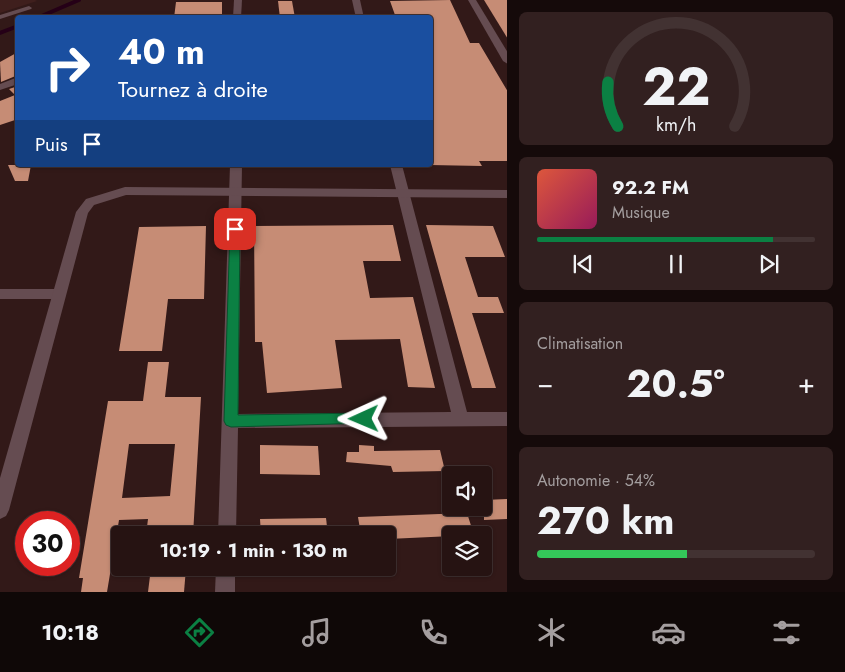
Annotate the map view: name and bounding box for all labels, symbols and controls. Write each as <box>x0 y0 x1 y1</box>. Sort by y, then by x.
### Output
text: 40 m <box>118 27 205 77</box>
icon: right <box>35 35 100 100</box>
text: 22 <box>642 49 710 125</box>
text: Tournez à droite <box>118 73 268 105</box>
text: km/h <box>656 112 696 138</box>
icon: arrive <box>78 130 106 158</box>
text: Puis <box>35 131 68 158</box>
text: 92.2 FM <box>612 174 689 201</box>
text: Musique <box>612 201 670 224</box>
pin <box>214 208 256 250</box>
icon: arrive <box>221 215 249 243</box>
icon: previous <box>569 250 597 278</box>
icon: pause <box>662 250 690 278</box>
icon: next <box>755 250 783 278</box>
text: Climatisation <box>537 332 623 355</box>
text: 20.5° <box>627 356 725 411</box>
text: − <box>537 363 554 404</box>
text: + <box>798 363 815 404</box>
position arrow <box>337 392 389 444</box>
map controls <box>442 466 492 576</box>
button: sound <box>442 466 492 516</box>
text: Autonomie · 54% <box>537 469 655 492</box>
text: 270 km <box>537 493 675 548</box>
speed limit sign: 30 <box>15 511 80 576</box>
button: layers <box>442 526 492 576</box>
text: 10:19 · 1 min · 130 m <box>159 537 348 564</box>
icon: directions <box>182 615 217 650</box>
icon: music <box>299 615 334 650</box>
icon: phone <box>416 615 451 650</box>
icon: climate <box>534 615 569 650</box>
icon: car <box>651 615 686 650</box>
icon: filters <box>769 615 804 650</box>
text: 10:18 <box>41 616 99 648</box>

